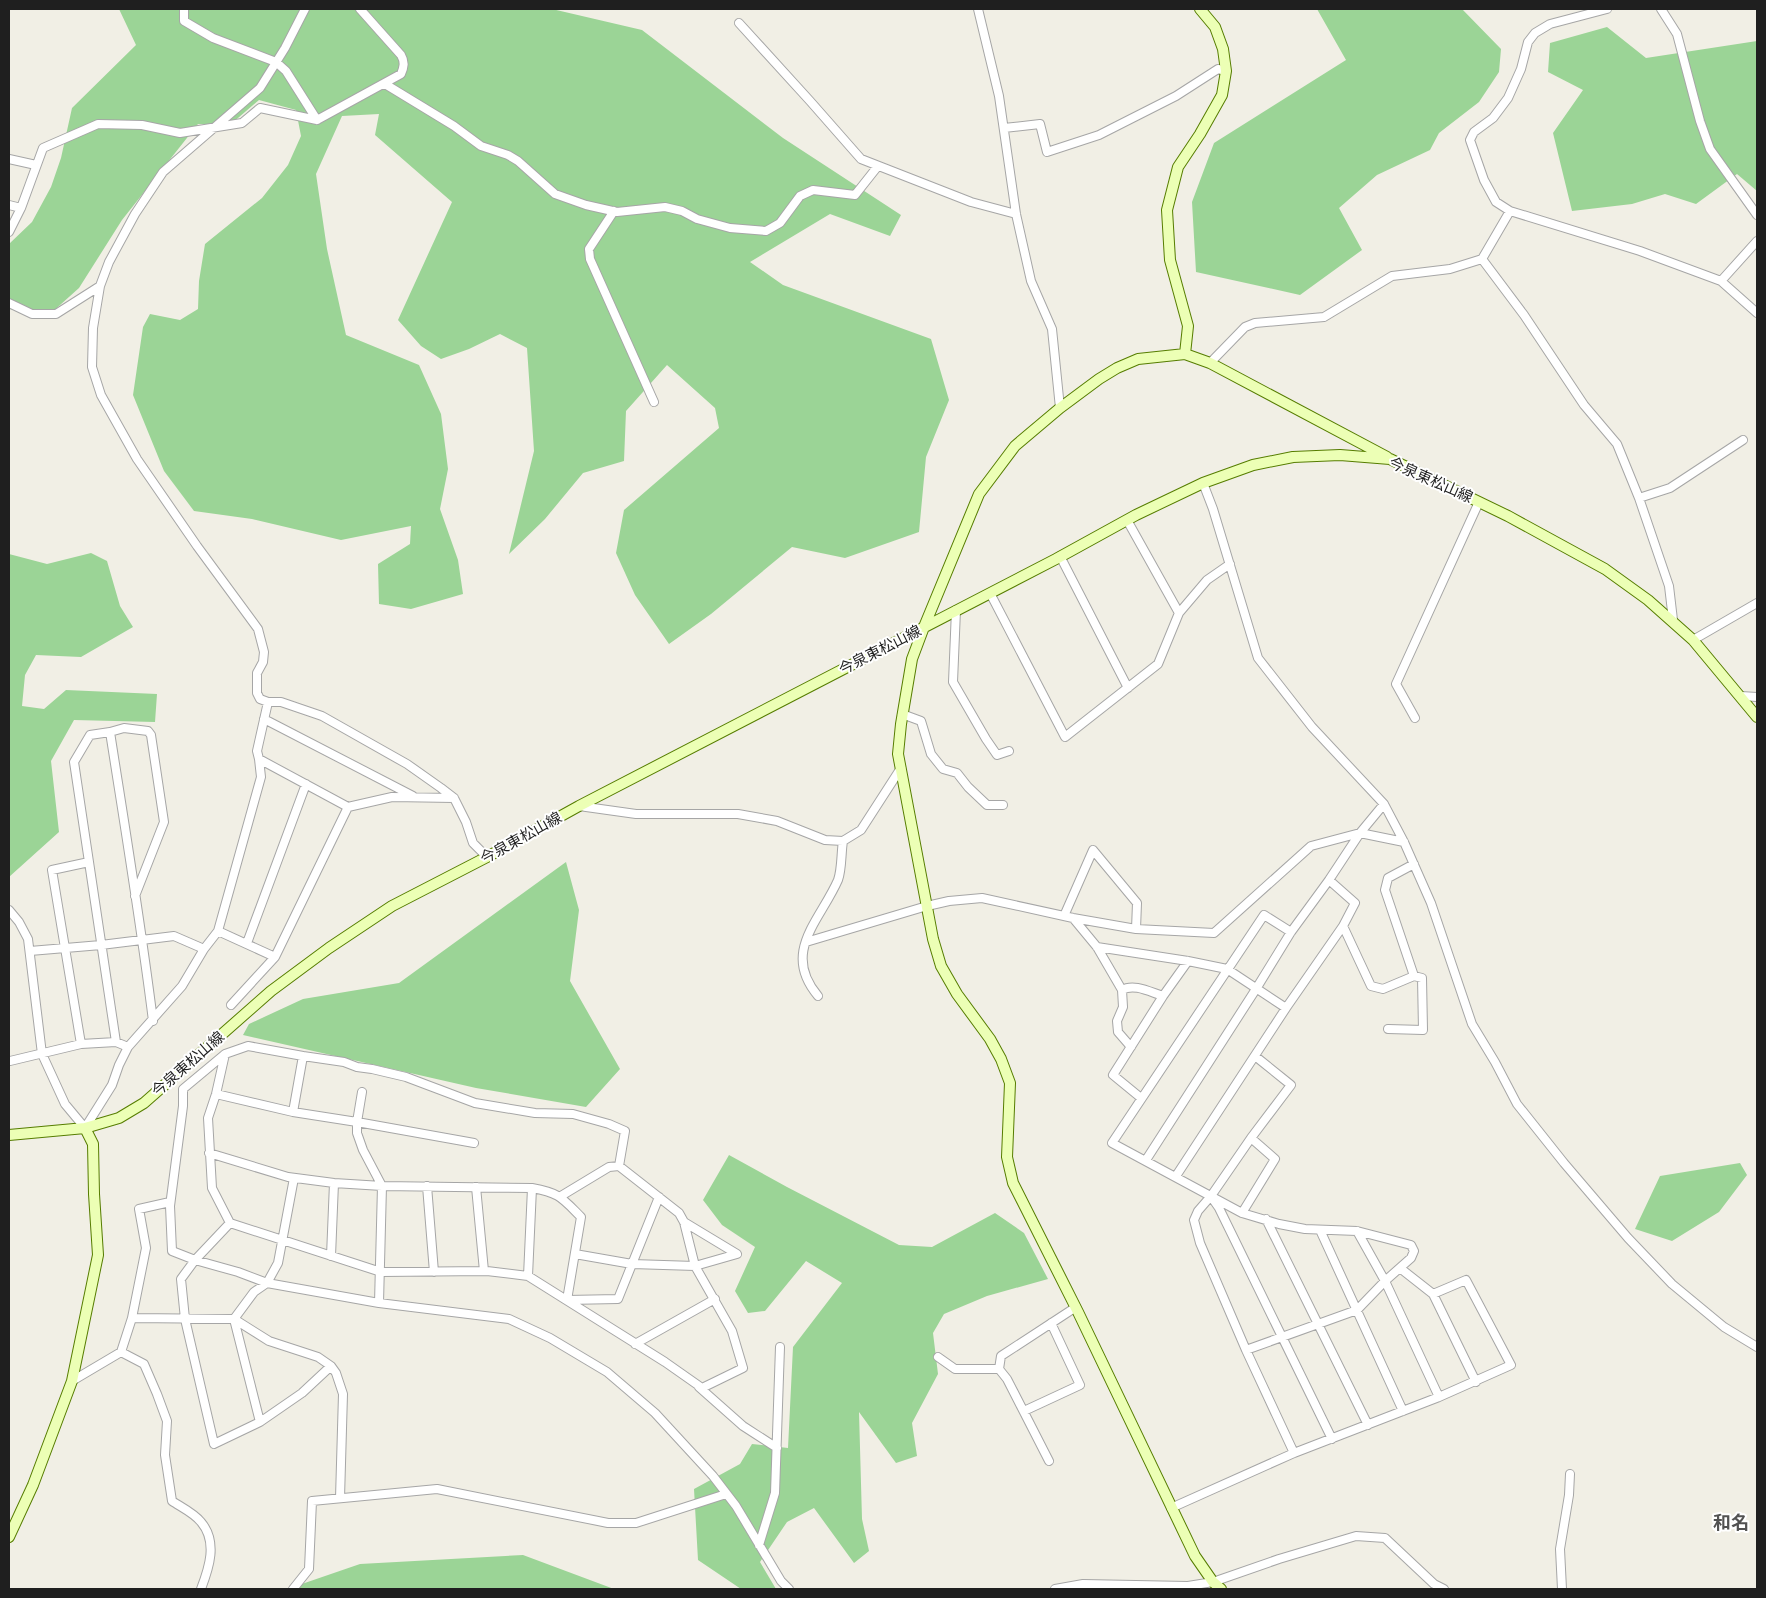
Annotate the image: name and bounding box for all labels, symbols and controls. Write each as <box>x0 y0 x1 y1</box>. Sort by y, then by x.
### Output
street label: 今泉東松山線 <box>1387 453 1476 506</box>
street label: 今泉東松山線 <box>836 622 924 678</box>
street label: 今泉東松山線 <box>477 808 564 867</box>
street label: 今泉東松山線 <box>148 1028 227 1100</box>
district label: 和名 <box>1713 1512 1749 1533</box>

